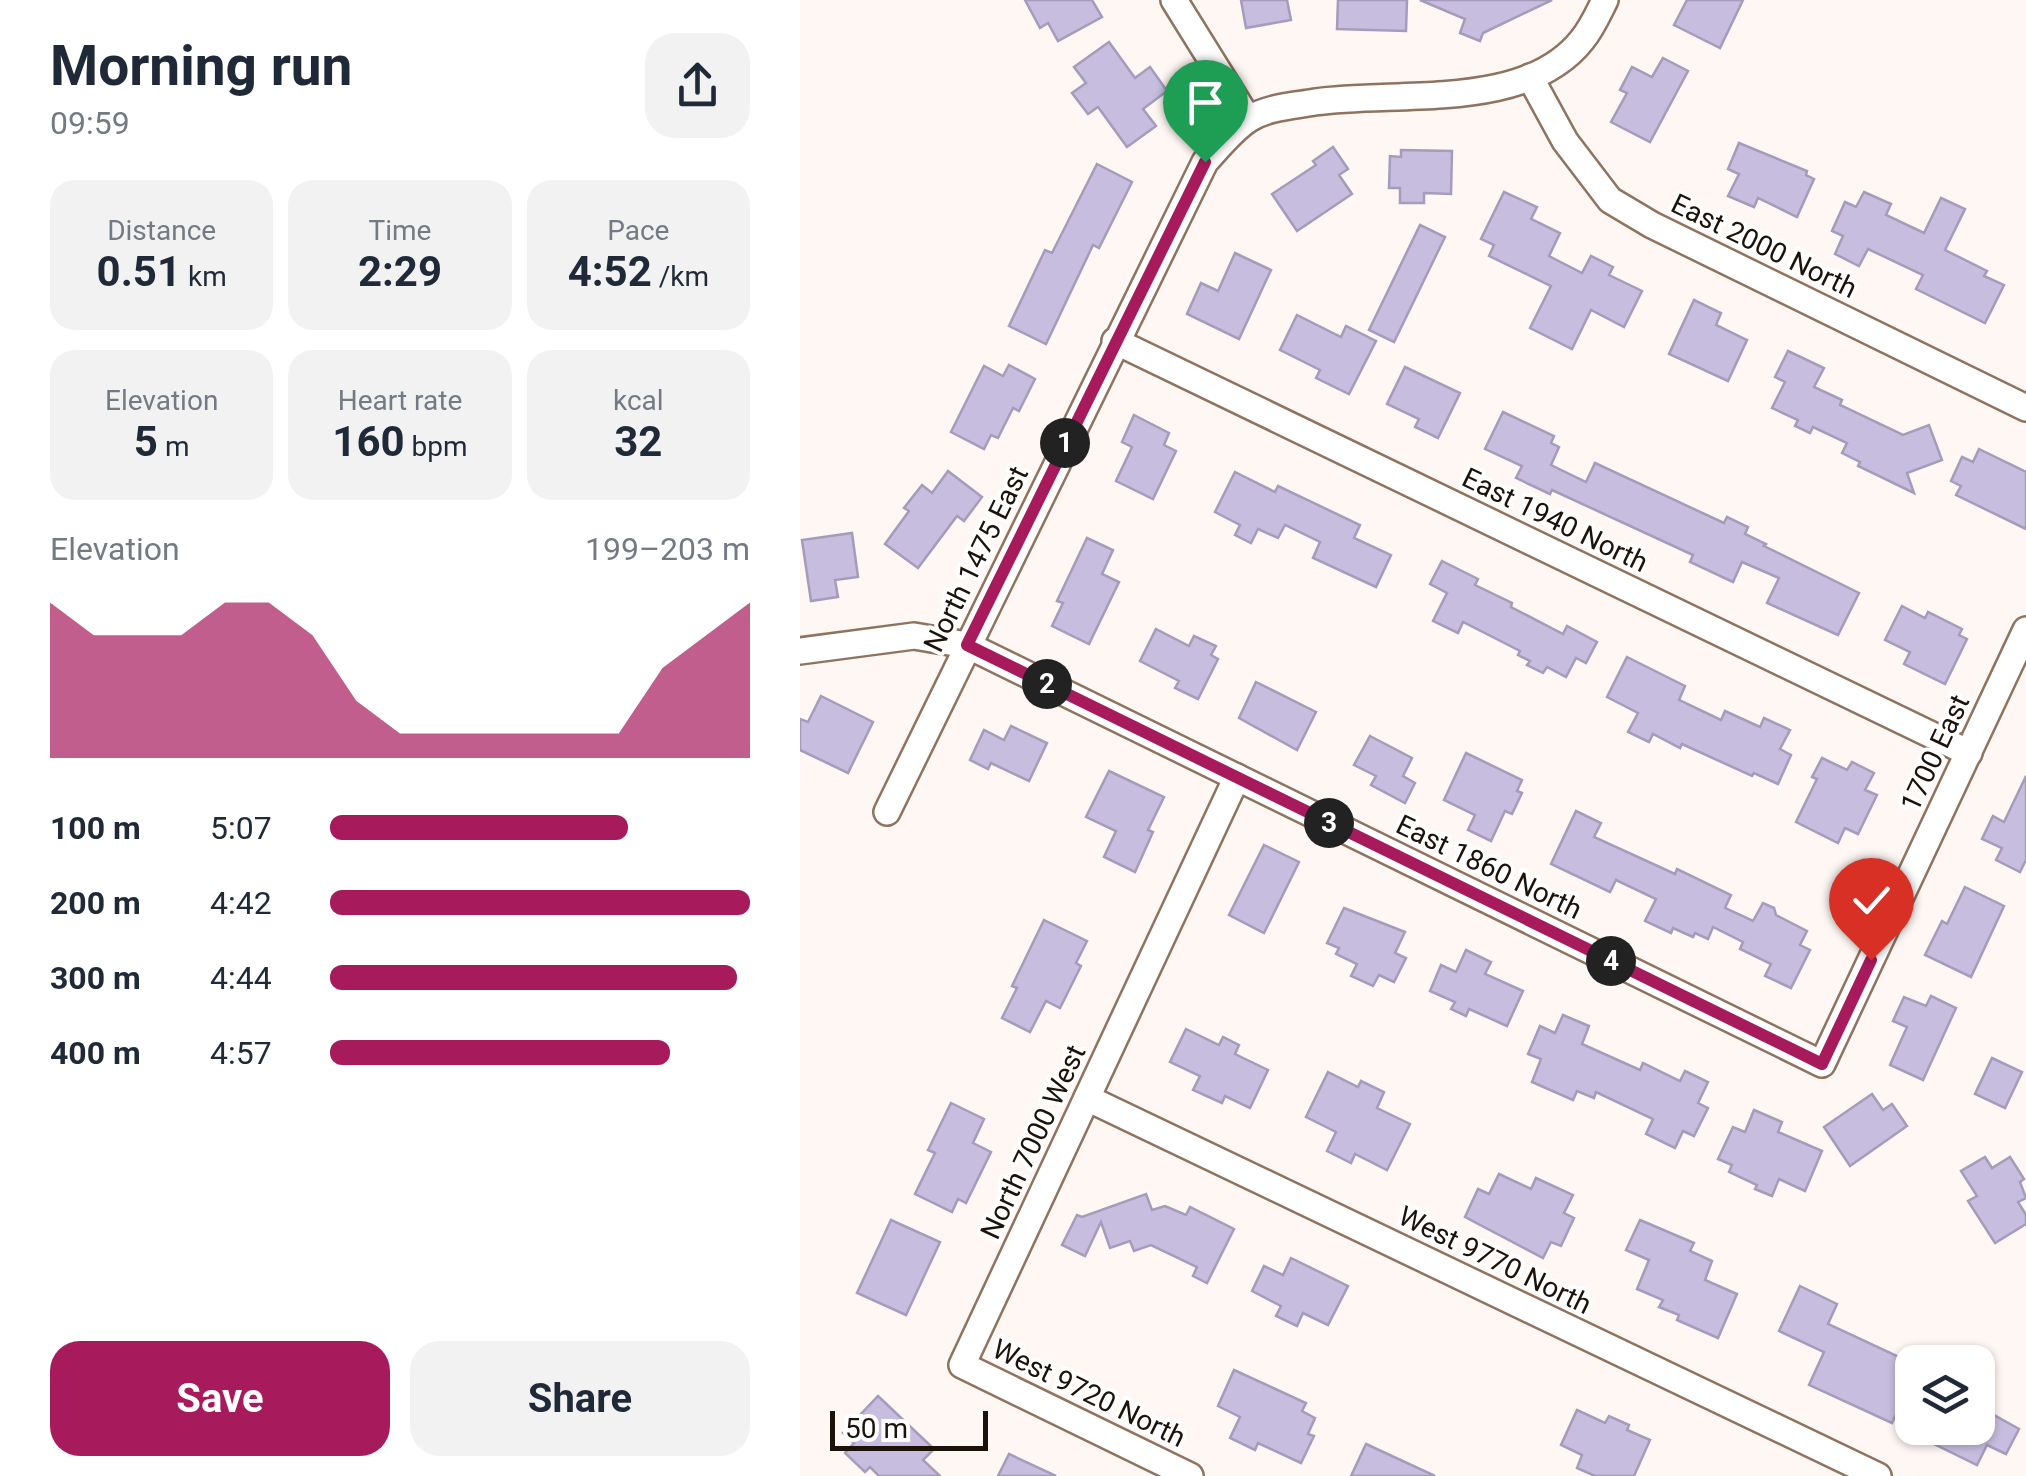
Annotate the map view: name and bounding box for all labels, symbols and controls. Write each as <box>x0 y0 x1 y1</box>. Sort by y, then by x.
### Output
button: share <box>645 33 750 138</box>
text: Morning run <box>50 34 352 98</box>
pin <box>1163 60 1248 163</box>
icon: arrive <box>1178 75 1233 130</box>
text: 09:59 <box>50 104 130 142</box>
street label: East 2000 North <box>1666 187 1862 305</box>
text: Distance <box>107 214 216 247</box>
text: Time <box>369 214 431 247</box>
text: Pace <box>607 214 669 247</box>
text: 0.51 <box>97 247 181 296</box>
text: 2:29 <box>358 247 442 296</box>
text: 4:52 <box>568 247 652 296</box>
text: km <box>181 260 227 293</box>
text: /km <box>652 260 709 293</box>
text: Elevation <box>105 384 218 417</box>
text: Heart rate <box>338 384 462 417</box>
text: kcal <box>613 384 664 417</box>
text: 5 <box>134 417 158 466</box>
text: 160 <box>332 417 405 466</box>
text: 32 <box>614 417 662 466</box>
pin: 1 <box>1040 418 1090 468</box>
text: 1 <box>1057 426 1073 459</box>
text: m <box>158 430 189 463</box>
text: bpm <box>405 430 468 463</box>
street label: North 1475 East <box>917 461 1035 657</box>
street label: East 1940 North <box>1457 461 1653 579</box>
text: Elevation <box>50 530 180 568</box>
text: 199–203 m <box>585 530 750 568</box>
pin: 2 <box>1022 659 1072 709</box>
text: 2 <box>1039 667 1055 700</box>
street label: 1700 East <box>1894 690 1976 816</box>
pin: 3 <box>1304 798 1354 848</box>
text: 3 <box>1321 806 1337 839</box>
street label: East 1860 North <box>1391 808 1587 926</box>
text: 100 m <box>50 809 141 847</box>
text: 5:07 <box>210 809 272 847</box>
pin <box>1829 858 1914 961</box>
icon: check <box>1844 873 1899 928</box>
text: 200 m <box>50 884 141 922</box>
text: 4:42 <box>210 884 272 922</box>
pin: 4 <box>1586 936 1636 986</box>
text: 4 <box>1603 944 1619 977</box>
text: 300 m <box>50 959 141 997</box>
text: 4:44 <box>210 959 272 997</box>
text: 400 m <box>50 1034 141 1072</box>
text: 4:57 <box>210 1034 272 1072</box>
street label: North 7000 West <box>974 1040 1092 1244</box>
street label: West 9770 North <box>1393 1199 1597 1321</box>
street label: West 9720 North <box>987 1332 1191 1454</box>
button: Save <box>50 1341 390 1456</box>
button: Share <box>410 1341 750 1456</box>
map controls <box>1895 1345 1995 1445</box>
button: layers <box>1895 1345 1995 1445</box>
scale bar <box>830 1406 988 1450</box>
text: 50 m <box>845 1412 908 1445</box>

